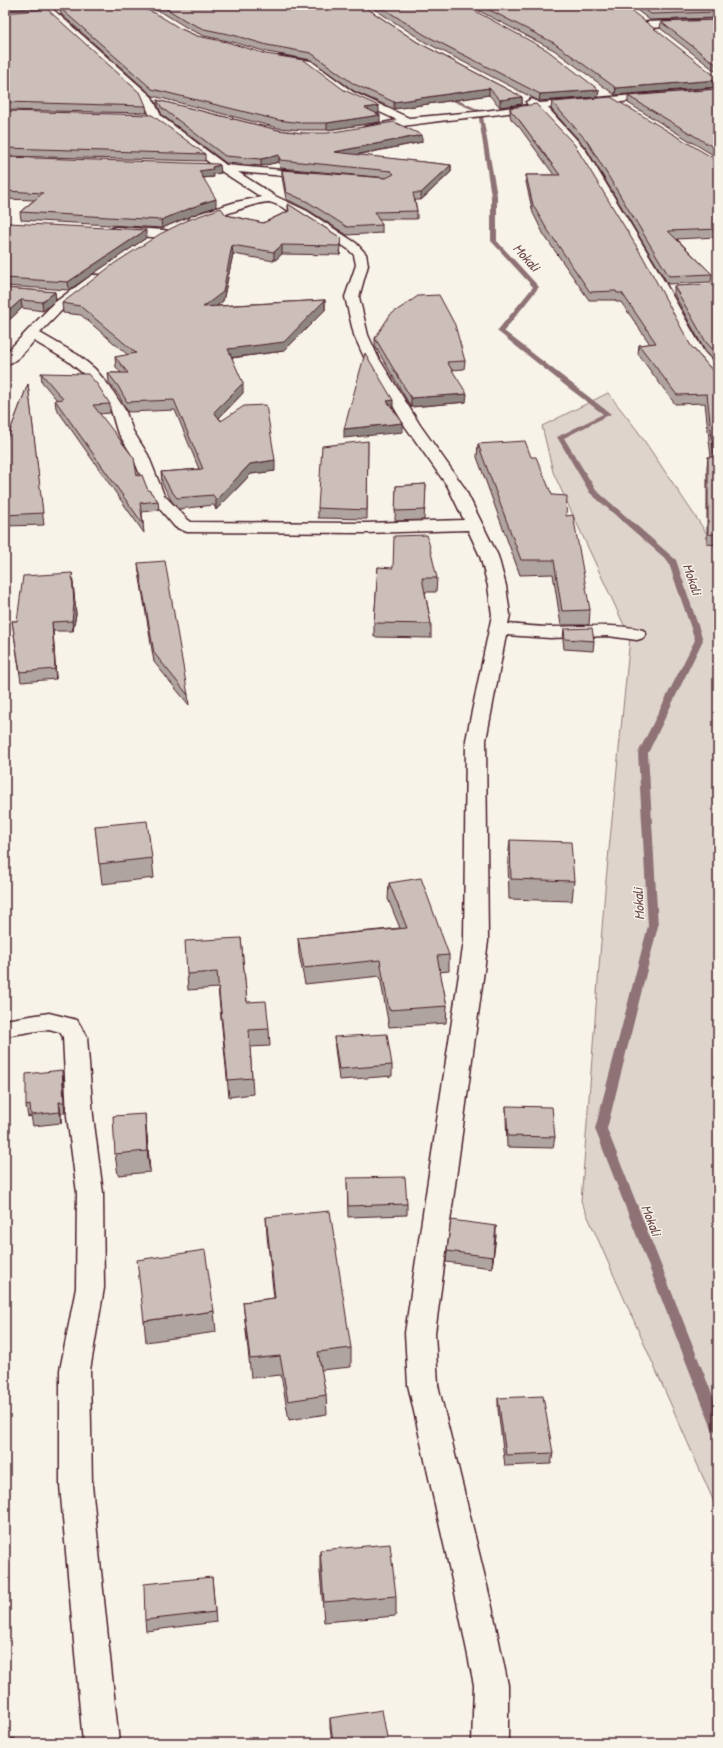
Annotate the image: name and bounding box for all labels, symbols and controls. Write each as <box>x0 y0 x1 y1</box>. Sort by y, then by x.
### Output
water label: Mokali <box>509 239 546 277</box>
water label: Mokali <box>679 561 708 599</box>
water label: Mokali <box>628 886 648 921</box>
water label: Mokali <box>637 1202 667 1240</box>

